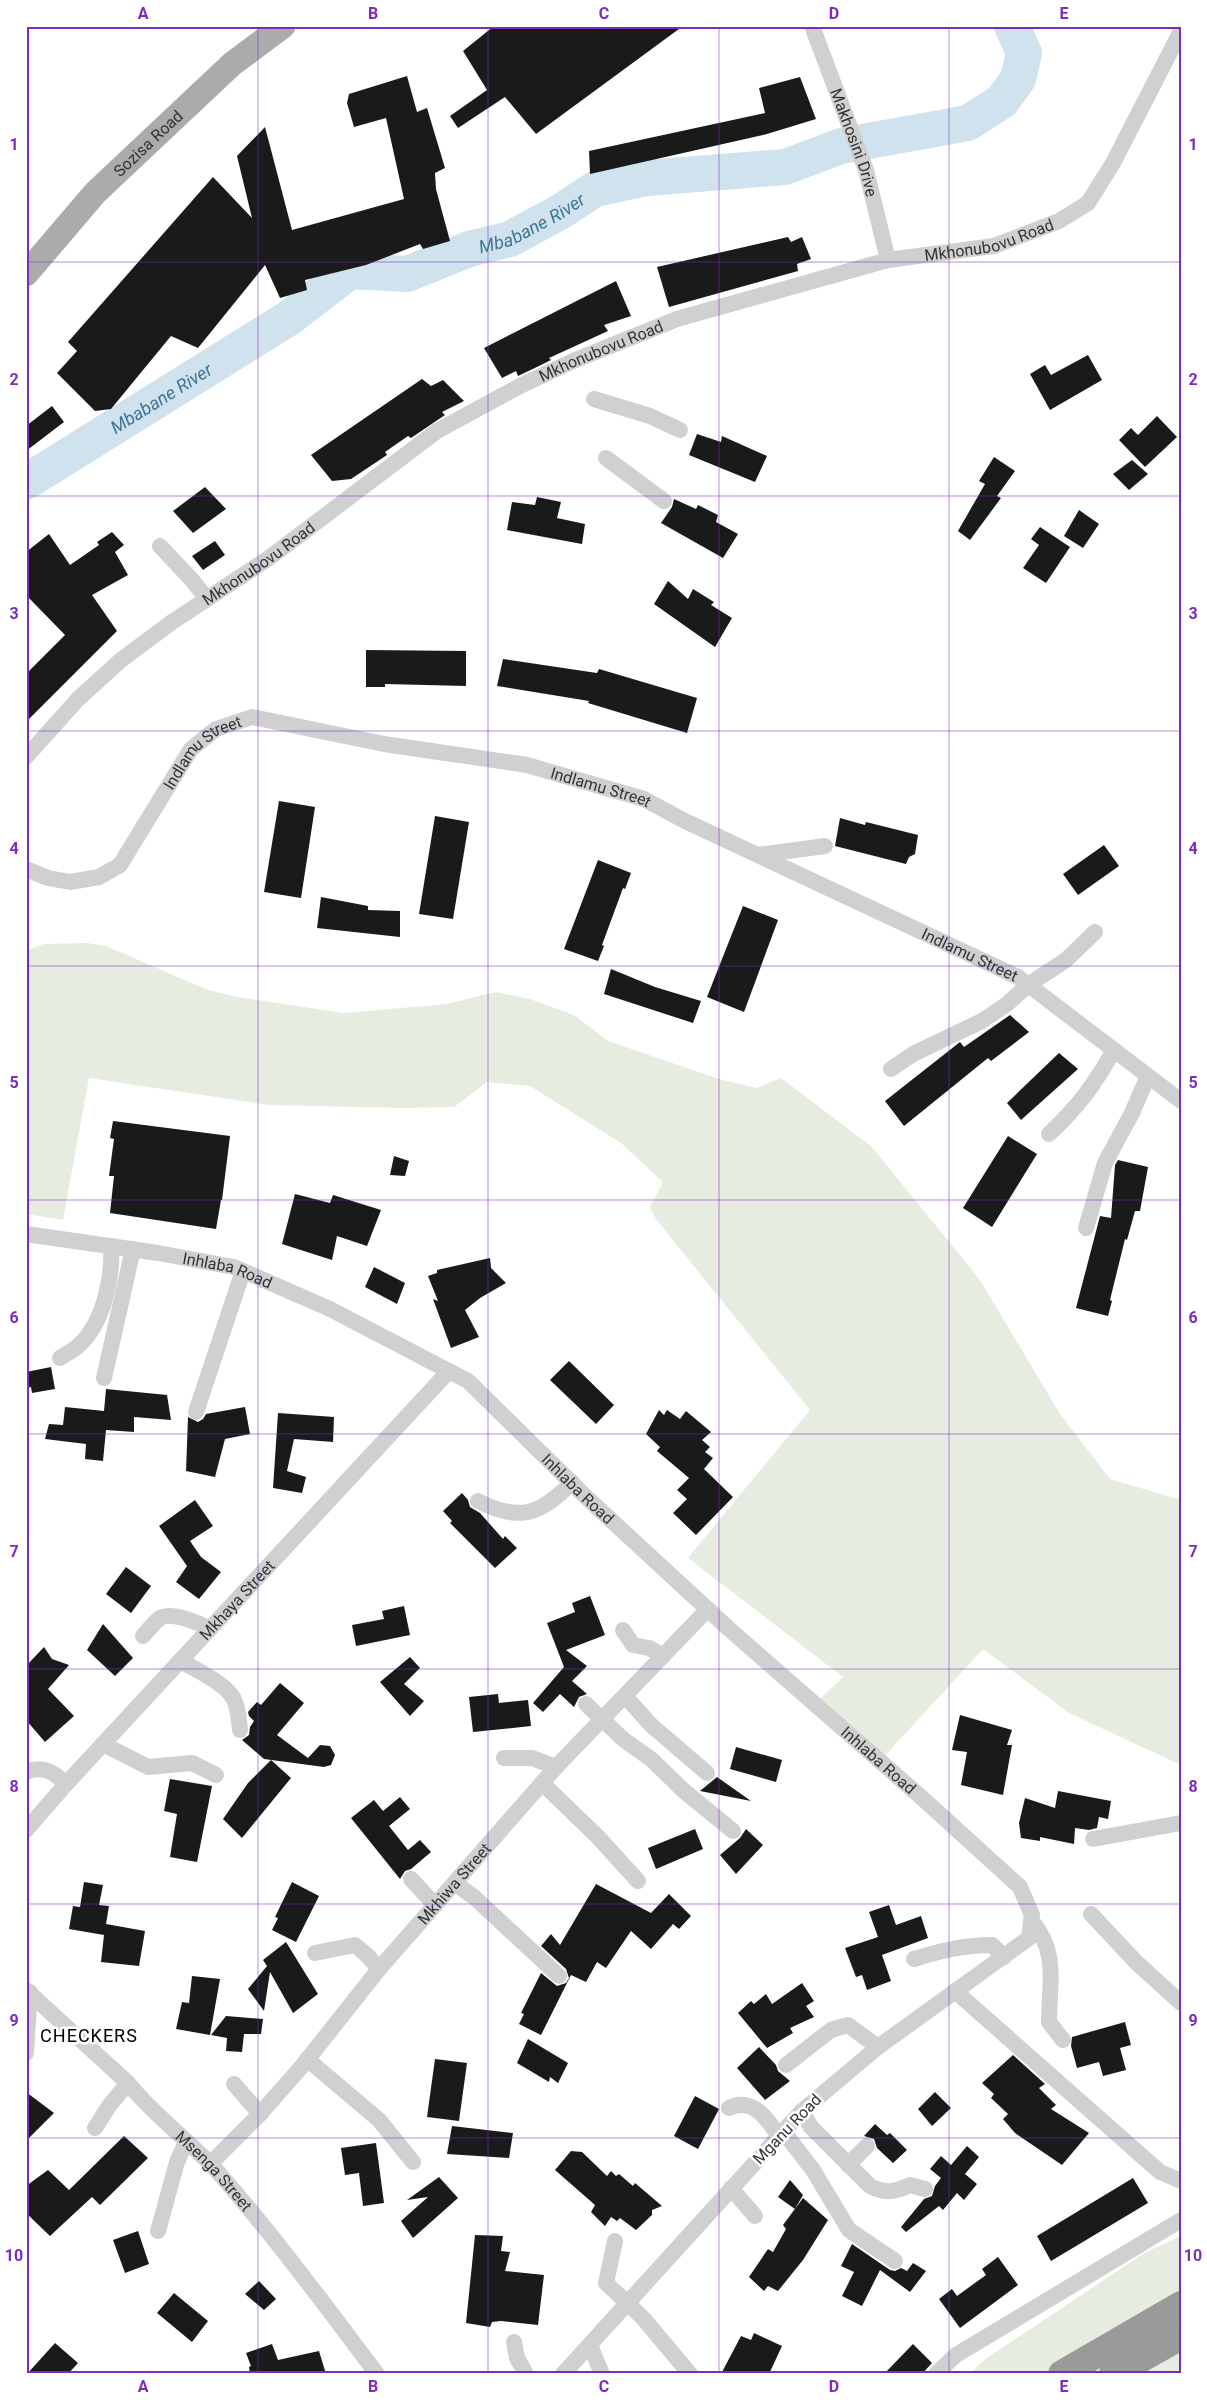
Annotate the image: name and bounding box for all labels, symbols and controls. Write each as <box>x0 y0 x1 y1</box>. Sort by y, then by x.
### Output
text: A <box>138 4 149 23</box>
text: B <box>368 4 378 23</box>
text: C <box>599 4 609 23</box>
text: D <box>829 4 839 23</box>
text: E <box>1060 4 1069 23</box>
street label: Makhosini Drive <box>827 86 882 198</box>
street label: Sozisa Road <box>109 106 186 180</box>
text: 1 <box>9 135 19 154</box>
text: 1 <box>1188 135 1198 154</box>
water label: Mbabane River <box>476 188 589 257</box>
street label: Mkhonubovu Road <box>923 215 1056 265</box>
street label: Mkhonubovu Road <box>536 316 666 385</box>
water label: Mbabane River <box>106 358 217 437</box>
text: 2 <box>9 370 19 389</box>
text: 2 <box>1188 370 1198 389</box>
street label: Mkhonubovu Road <box>198 517 318 609</box>
text: 3 <box>9 604 19 623</box>
text: 3 <box>1188 604 1198 623</box>
street label: Indlamu Street <box>159 712 244 793</box>
street label: Indlamu Street <box>548 763 655 811</box>
text: 4 <box>9 839 19 858</box>
text: 4 <box>1188 839 1198 858</box>
street label: Indlamu Street <box>919 924 1021 985</box>
text: 5 <box>9 1073 19 1092</box>
text: 5 <box>1188 1073 1198 1092</box>
street label: Inhlaba Road <box>181 1248 275 1292</box>
text: 6 <box>9 1308 19 1327</box>
text: 6 <box>1188 1308 1198 1327</box>
street label: Inhlaba Road <box>538 1450 618 1528</box>
text: 7 <box>9 1542 19 1561</box>
text: 7 <box>1188 1542 1198 1561</box>
street label: Mkhaya Street <box>195 1556 278 1644</box>
street label: Inhlaba Road <box>837 1722 920 1798</box>
text: 8 <box>9 1777 19 1796</box>
text: 8 <box>1188 1777 1198 1796</box>
street label: Mkhiwa Street <box>413 1839 495 1928</box>
text: 9 <box>9 2011 19 2030</box>
text: 9 <box>1188 2011 1198 2030</box>
district label: CHECKERS <box>40 2025 138 2046</box>
street label: Mganu Road <box>749 2090 825 2168</box>
street label: Msenga Street <box>172 2126 256 2215</box>
text: 10 <box>5 2246 23 2265</box>
text: 10 <box>1184 2246 1202 2265</box>
text: A <box>138 2377 149 2396</box>
text: B <box>368 2377 378 2396</box>
text: C <box>599 2377 609 2396</box>
text: D <box>829 2377 839 2396</box>
text: E <box>1060 2377 1069 2396</box>

